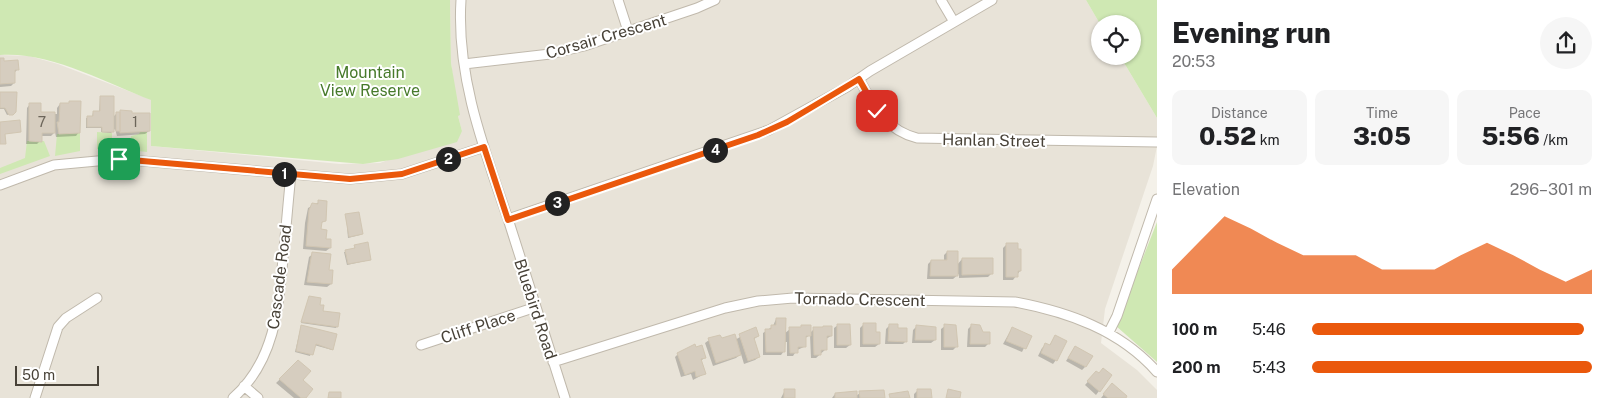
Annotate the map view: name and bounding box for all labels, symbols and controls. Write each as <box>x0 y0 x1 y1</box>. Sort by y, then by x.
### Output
street label: Corsair Crescent <box>544 10 669 63</box>
map controls <box>1091 15 1141 65</box>
button: locate <box>1091 15 1141 65</box>
text: Evening run <box>1172 16 1331 49</box>
button: share <box>1540 17 1592 69</box>
text: 20:53 <box>1172 52 1215 71</box>
park label: Mountain View Reserve <box>320 63 420 100</box>
pin <box>856 90 898 132</box>
icon: check <box>863 97 891 125</box>
text: Distance <box>1211 105 1268 121</box>
text: Time <box>1366 105 1398 121</box>
text: Pace <box>1509 105 1541 121</box>
house number: 7 <box>38 114 46 130</box>
house number: 1 <box>132 114 138 130</box>
text: 0.52 <box>1199 121 1256 151</box>
text: 3:05 <box>1353 121 1411 151</box>
text: 5:56 <box>1481 121 1540 151</box>
street label: Hanlan Street <box>942 130 1046 151</box>
text: km <box>1256 132 1280 148</box>
text: /km <box>1540 132 1568 148</box>
pin <box>98 138 140 180</box>
pin: 4 <box>702 138 728 162</box>
text: 4 <box>711 142 720 158</box>
icon: arrive <box>105 145 133 173</box>
pin: 2 <box>436 146 460 172</box>
text: 2 <box>444 151 453 167</box>
pin: 1 <box>272 162 296 186</box>
text: 1 <box>282 166 288 182</box>
text: Elevation <box>1172 180 1240 199</box>
text: 296–301 m <box>1510 180 1592 199</box>
pin: 3 <box>544 190 570 216</box>
text: 3 <box>553 195 562 211</box>
street label: Cascade Road <box>264 224 295 331</box>
street label: Bluebird Road <box>510 256 561 362</box>
street label: Tornado Crescent <box>794 289 926 310</box>
street label: Cliff Place <box>438 305 518 347</box>
text: 100 m <box>1172 320 1217 339</box>
text: 5:46 <box>1252 320 1286 339</box>
text: 200 m <box>1172 358 1221 377</box>
text: 5:43 <box>1252 358 1286 377</box>
scale bar <box>15 363 99 386</box>
text: 50 m <box>22 367 55 383</box>

